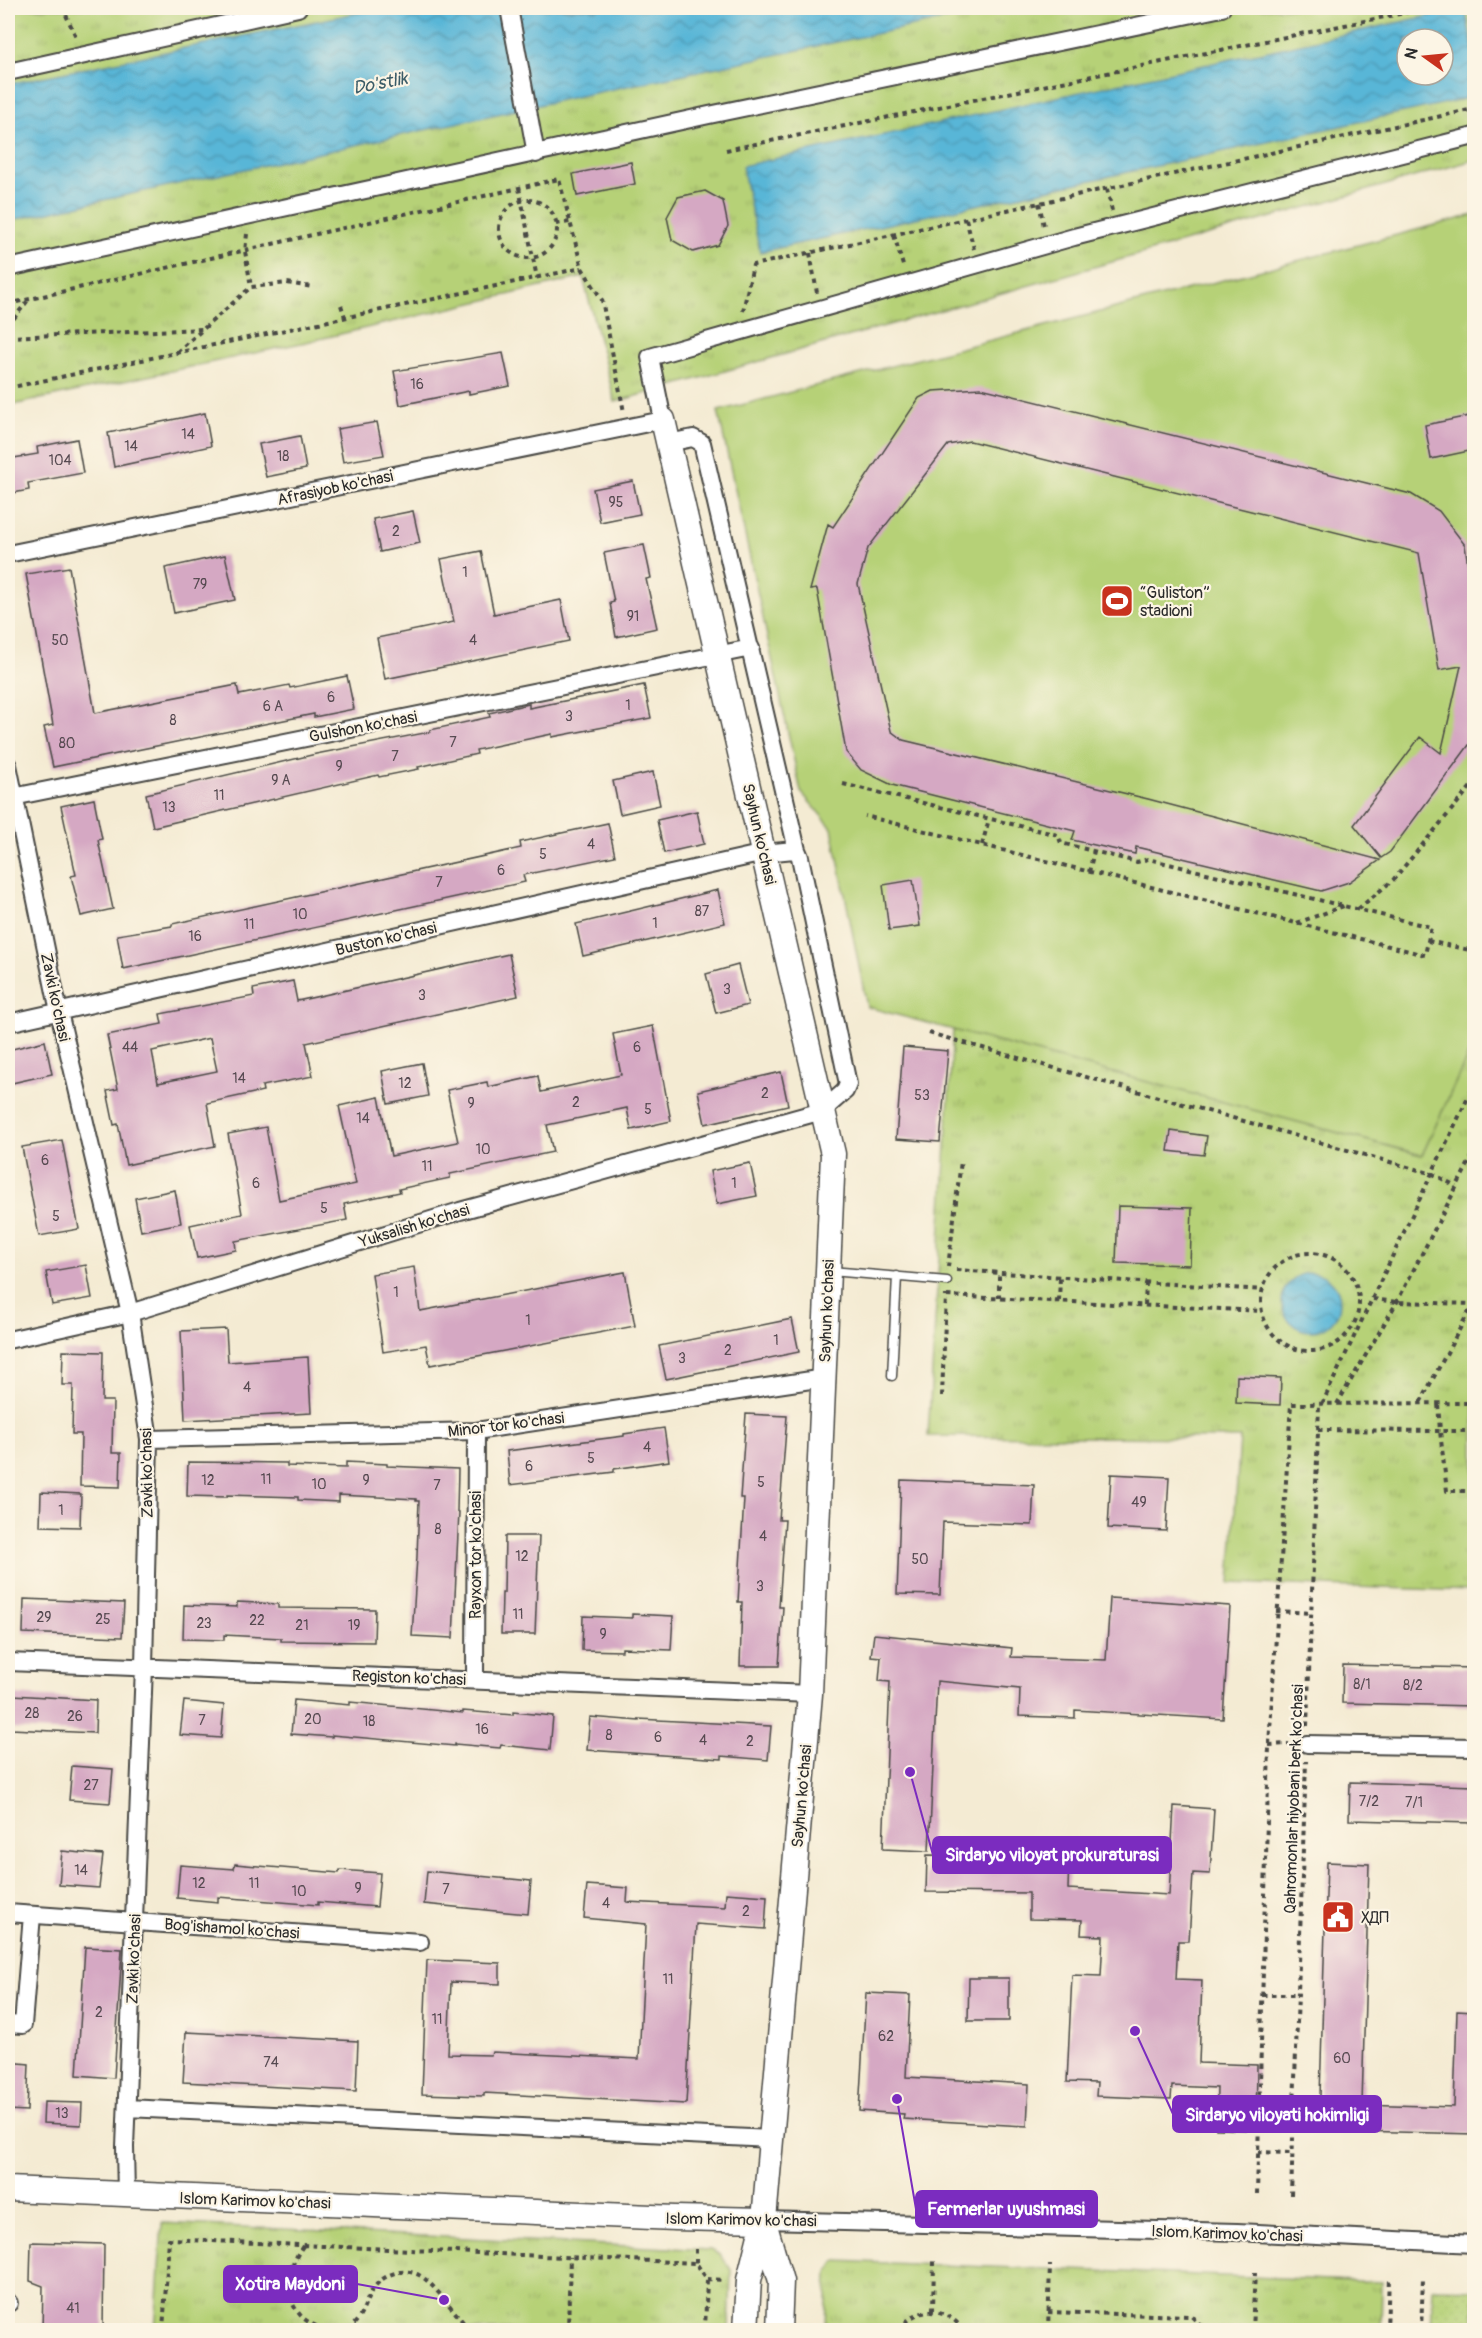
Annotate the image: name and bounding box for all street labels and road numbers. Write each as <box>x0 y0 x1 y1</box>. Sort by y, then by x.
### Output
street label: Afrasiyob ko'chasi <box>275 466 395 510</box>
street label: Gulshon ko'chasi <box>307 707 419 747</box>
street label: Sayhun ko'chasi <box>738 782 780 887</box>
street label: Buston ko'chasi <box>334 918 439 960</box>
street label: Zavki ko'chasi <box>36 951 74 1043</box>
street label: Yuksalish ko'chasi <box>356 1200 472 1253</box>
street label: Sayhun ko'chasi <box>815 1259 839 1363</box>
street label: Minor tor ko'chasi <box>447 1408 566 1442</box>
street label: Zavki ko'chasi <box>136 1428 158 1518</box>
street label: Rayxon tor ko'chasi <box>466 1491 486 1619</box>
street label: Registon ko'chasi <box>352 1666 466 1690</box>
street label: Qahromonlar hiyobani berk ko'chasi <box>1280 1684 1308 1914</box>
street label: Sayhun ko'chasi <box>788 1744 816 1848</box>
street label: Zavki ko'chasi <box>122 1914 146 2004</box>
street label: Bog'ishamol ko'chasi <box>164 1914 300 1944</box>
street label: Islom Karimov ko'chasi <box>179 2188 331 2214</box>
street label: Islom Karimov ko'chasi <box>665 2209 817 2231</box>
street label: Islom Karimov ko'chasi <box>1151 2221 1303 2247</box>

